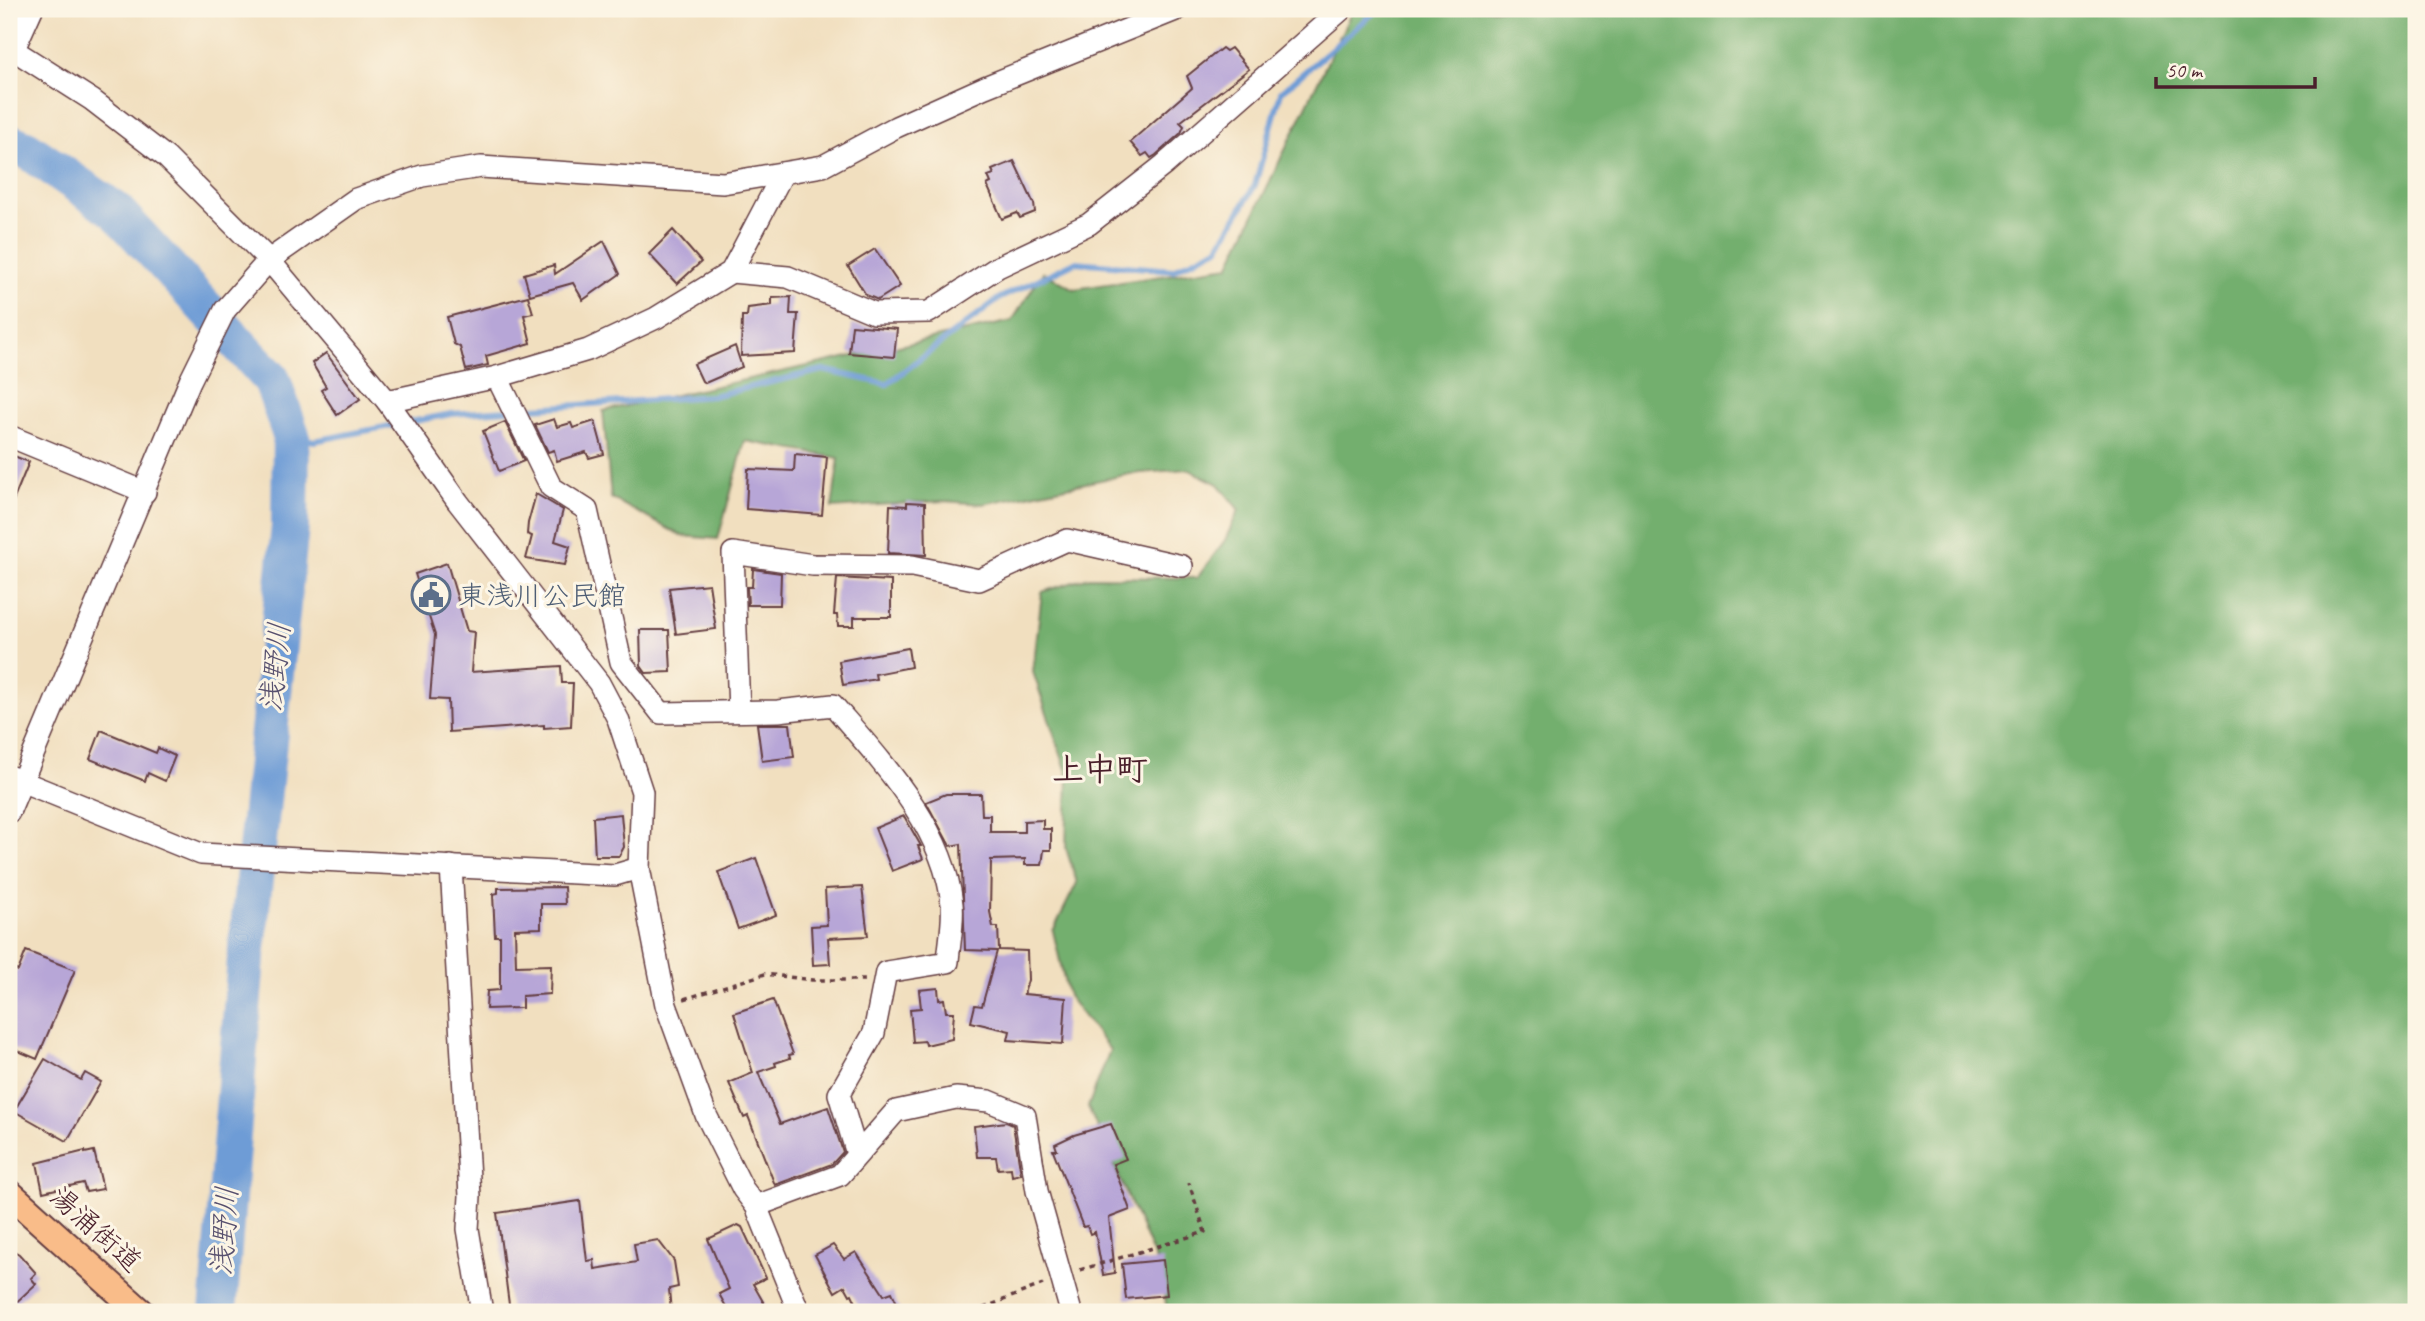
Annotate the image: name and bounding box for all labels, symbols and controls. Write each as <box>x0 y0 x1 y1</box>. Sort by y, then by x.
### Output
scale bar <box>2156 46 2315 90</box>
text: 50 m <box>2166 57 2204 83</box>
public building icon: 東浅川公民館 <box>410 574 452 616</box>
place label: 東浅川公民館 <box>458 578 626 613</box>
water label: 浅野川 <box>251 620 299 714</box>
district label: 上中町 <box>1052 749 1148 790</box>
street label: 湯涌街道 <box>43 1179 149 1279</box>
water label: 浅野川 <box>202 1185 246 1277</box>

